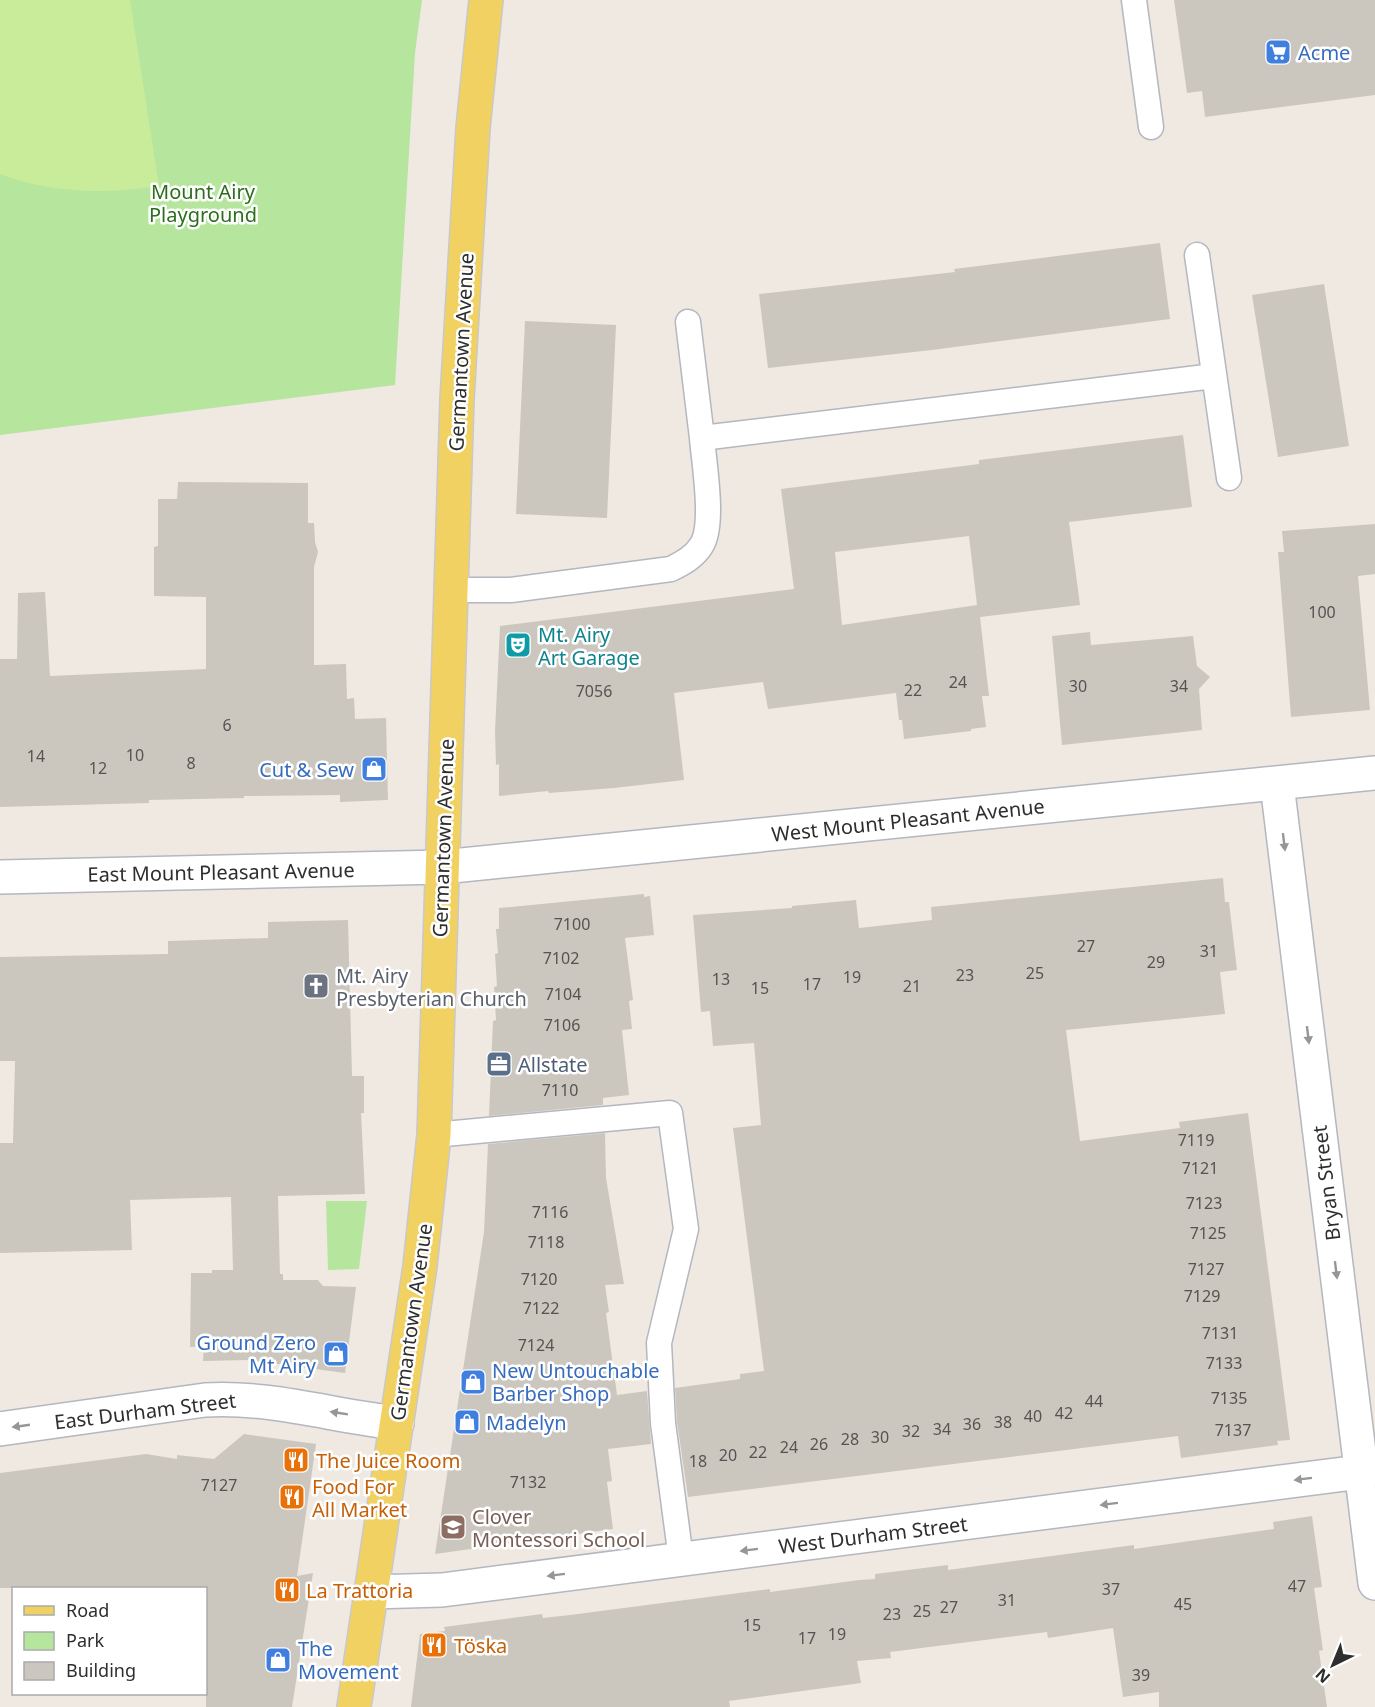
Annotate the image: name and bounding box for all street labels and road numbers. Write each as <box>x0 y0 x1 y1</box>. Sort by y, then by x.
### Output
street label: Germantown Avenue <box>442 252 480 452</box>
street label: Germantown Avenue <box>426 738 460 938</box>
street label: West Mount Pleasant Avenue <box>770 792 1046 848</box>
street label: East Mount Pleasant Avenue <box>87 856 355 888</box>
street label: Bryan Street <box>1306 1124 1346 1242</box>
street label: Germantown Avenue <box>384 1222 438 1422</box>
street label: East Durham Street <box>53 1386 237 1436</box>
street label: West Durham Street <box>777 1510 969 1560</box>

